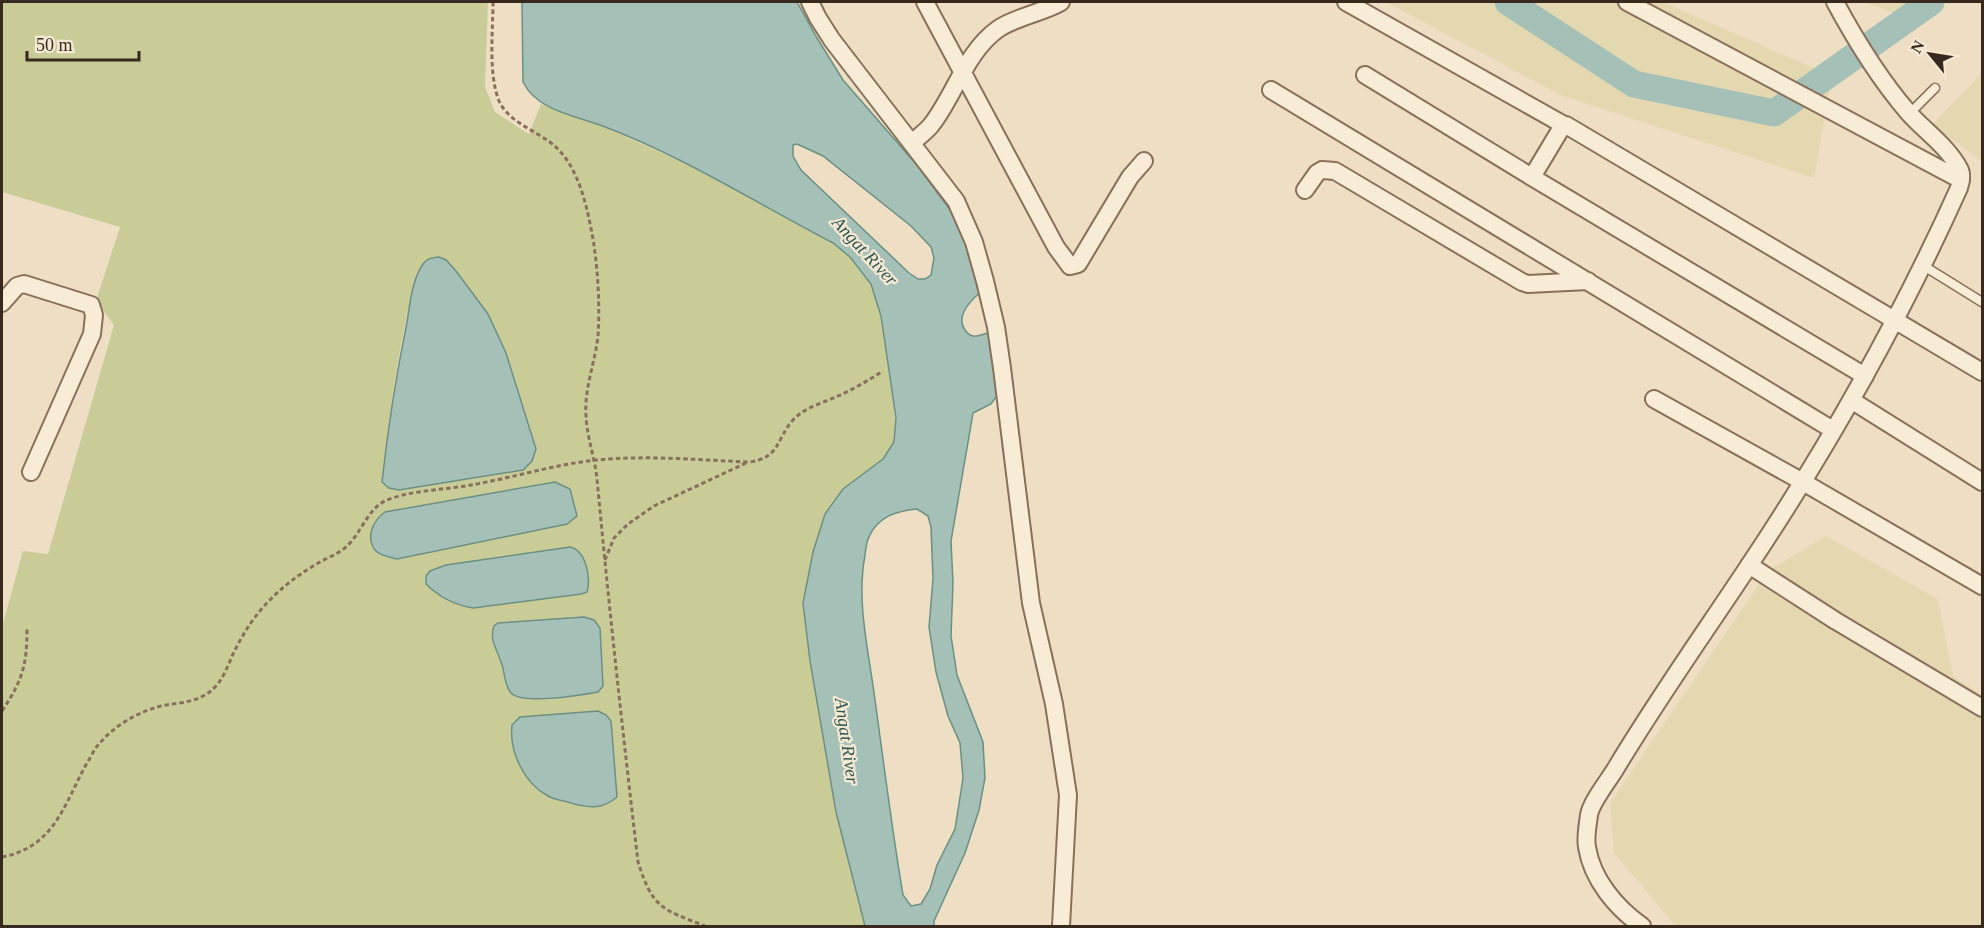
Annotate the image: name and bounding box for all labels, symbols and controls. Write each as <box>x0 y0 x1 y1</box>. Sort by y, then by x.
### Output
scale bar <box>27 24 140 62</box>
north arrow <box>1900 24 1960 84</box>
text: 50 m <box>36 35 73 55</box>
text: N <box>1907 37 1928 56</box>
water label: Angat River <box>828 212 902 290</box>
water label: Angat River <box>831 696 863 786</box>

